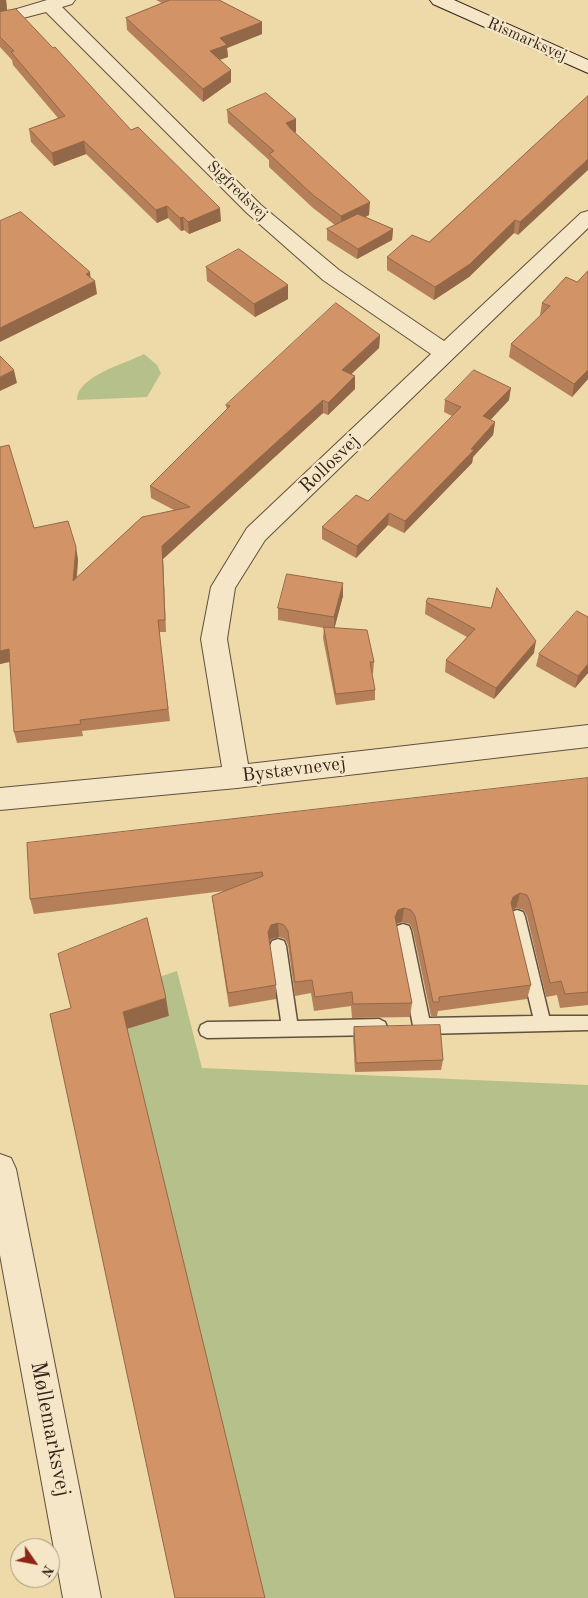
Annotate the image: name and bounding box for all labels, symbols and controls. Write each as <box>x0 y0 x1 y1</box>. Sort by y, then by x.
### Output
street label: Rismarksvej <box>484 14 570 66</box>
street label: Sigfredsvej <box>202 157 272 225</box>
street label: Rollosvej <box>295 430 365 498</box>
street label: Bystævnevej <box>241 752 347 788</box>
street label: Møllemarksvej <box>24 1359 76 1499</box>
north arrow <box>10 1538 60 1588</box>
text: N <box>38 1562 56 1579</box>

